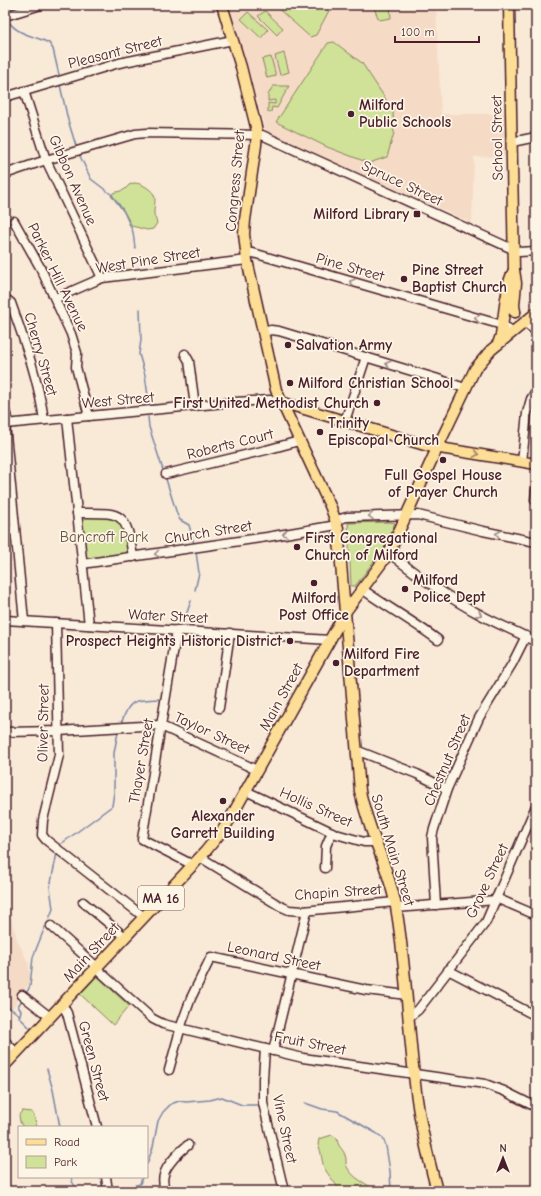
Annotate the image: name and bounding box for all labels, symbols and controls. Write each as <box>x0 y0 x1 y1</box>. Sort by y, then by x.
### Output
scale bar <box>395 18 479 44</box>
text: 100 m <box>401 25 434 39</box>
street label: Pleasant Street <box>66 31 164 72</box>
street label: School Street <box>487 95 507 181</box>
place label: Milford Public Schools <box>359 96 451 131</box>
marker: Milford Public Schools <box>346 109 356 119</box>
street label: Congress Street <box>222 129 248 232</box>
street label: Gibbon Avenue <box>45 132 101 228</box>
street label: Spruce Street <box>359 156 446 210</box>
place label: Milford Library <box>313 205 409 223</box>
marker: Milford Library <box>412 209 422 219</box>
street label: Parker Hill Avenue <box>24 220 92 335</box>
street label: West Pine Street <box>95 243 202 277</box>
street label: Pine Street <box>314 249 387 286</box>
place label: Pine Street Baptist Church <box>412 261 507 296</box>
marker: Pine Street Baptist Church <box>399 274 409 284</box>
one-way arrow <box>349 278 356 287</box>
street label: Cherry Street <box>21 310 62 398</box>
one-way arrow <box>473 314 480 323</box>
place label: Salvation Army <box>296 336 392 354</box>
marker: Salvation Army <box>283 340 293 350</box>
one-way arrow <box>384 360 391 369</box>
place label: Milford Christian School <box>298 374 453 392</box>
marker: Milford Christian School <box>285 378 295 388</box>
street label: West Street <box>81 388 156 412</box>
place label: First United Methodist Church <box>174 394 369 412</box>
marker: First United Methodist Church <box>372 398 382 408</box>
place label: Trinity Episcopal Church <box>328 414 439 449</box>
street label: Roberts Court <box>185 424 276 463</box>
marker: Trinity Episcopal Church <box>315 427 325 437</box>
one-way arrow <box>473 449 479 458</box>
marker: Full Gospel House of Prayer Church <box>438 455 448 465</box>
place label: Full Gospel House of Prayer Church <box>384 466 502 501</box>
one-way arrow <box>368 512 374 520</box>
street label: Church Street <box>163 516 254 548</box>
park label: Bancroft Park <box>60 528 149 546</box>
one-way arrow <box>282 529 288 538</box>
place label: First Congregational Church of Milford <box>305 529 438 564</box>
one-way arrow <box>495 531 501 539</box>
marker: First Congregational Church of Milford <box>292 542 302 552</box>
one-way arrow <box>154 549 160 558</box>
place label: Milford Police Dept <box>413 571 486 606</box>
marker: Milford Post Office <box>309 578 319 588</box>
marker: Milford Police Dept <box>400 584 410 594</box>
place label: Milford Post Office <box>279 589 349 624</box>
street label: Water Street <box>128 605 209 627</box>
one-way arrow <box>475 610 483 617</box>
place label: Prospect Heights Historic District <box>66 632 283 650</box>
marker: Prospect Heights Historic District <box>285 636 295 646</box>
place label: Milford Fire Department <box>344 645 421 680</box>
marker: Milford Fire Department <box>331 658 341 668</box>
street label: Main Street <box>255 659 307 734</box>
street label: Oliver Street <box>33 683 53 762</box>
street label: Taylor Street <box>172 708 253 758</box>
street label: Chestnut Street <box>420 711 475 809</box>
street label: Thayer Street <box>125 716 157 805</box>
street label: Hollis Street <box>277 783 356 831</box>
street label: South Main Street <box>367 792 419 909</box>
marker: Alexander Garrett Building <box>218 796 228 806</box>
place label: Alexander Garrett Building <box>171 807 275 842</box>
street label: Grove Street <box>462 840 512 921</box>
street label: Chapin Street <box>294 880 383 904</box>
road number: MA 16 <box>138 886 184 910</box>
street label: Main Street <box>59 918 123 985</box>
street label: Leonard Street <box>226 937 323 975</box>
street label: Green Street <box>75 1019 114 1104</box>
street label: Fruit Street <box>273 1027 348 1059</box>
street label: Vine Street <box>269 1093 301 1166</box>
legend <box>18 1126 148 1178</box>
text: Road <box>54 1135 80 1149</box>
north arrow <box>483 1138 523 1178</box>
text: N <box>499 1142 507 1155</box>
text: Park <box>54 1155 77 1169</box>

